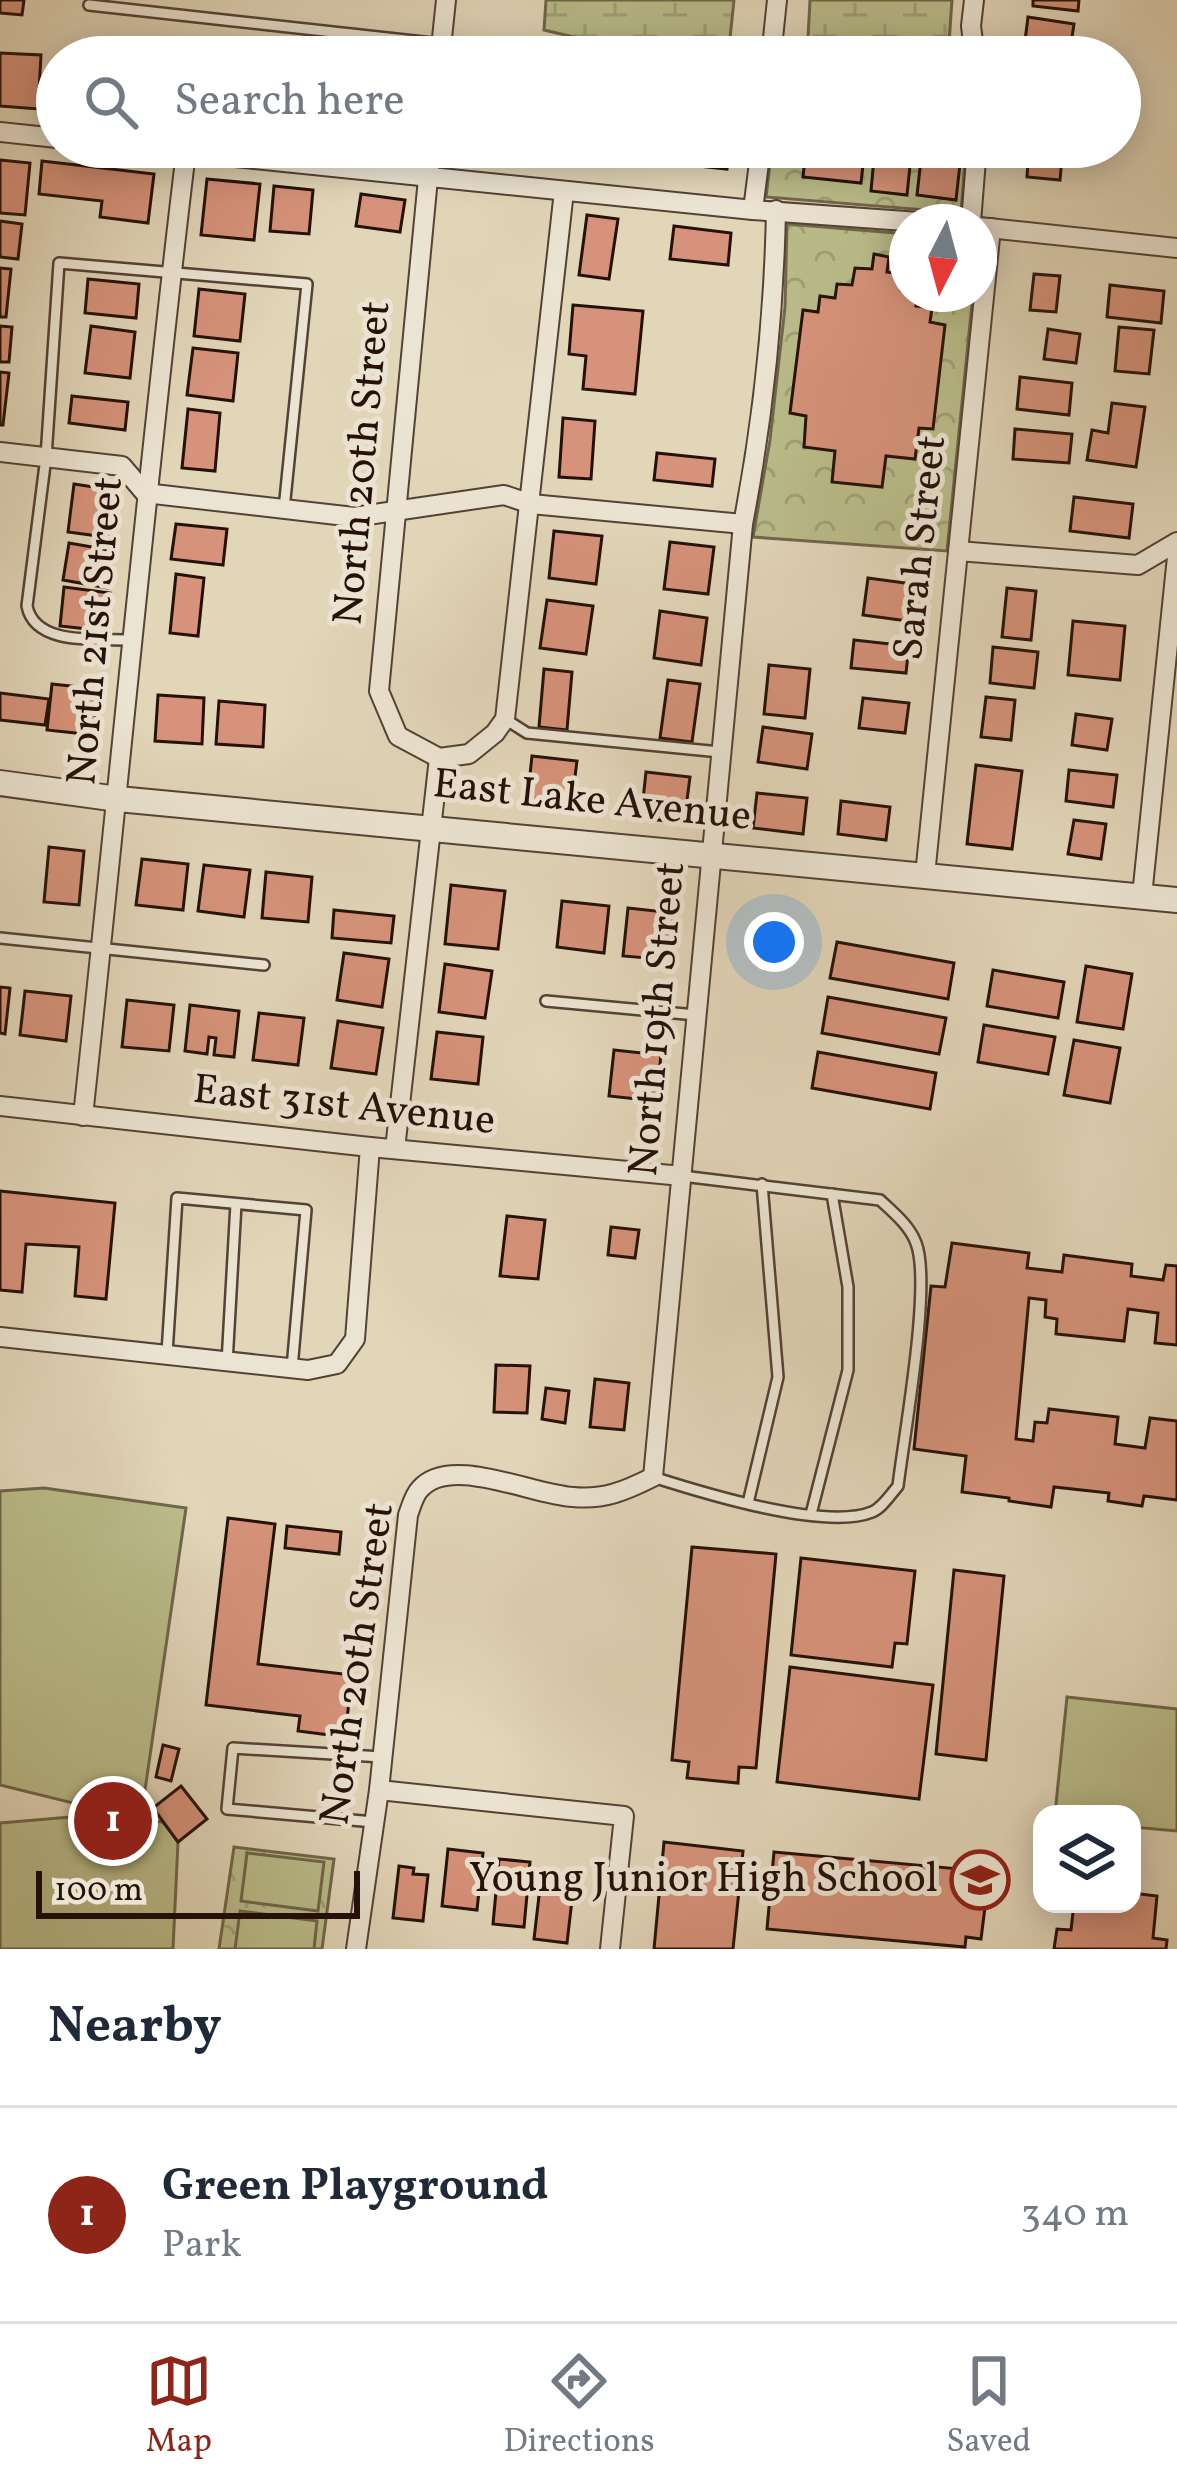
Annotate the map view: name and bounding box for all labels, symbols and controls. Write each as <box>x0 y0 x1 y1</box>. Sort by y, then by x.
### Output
search box <box>36 36 1141 168</box>
icon: search <box>78 69 144 135</box>
text: Search here <box>174 71 405 134</box>
north arrow <box>889 204 997 312</box>
street label: North 20th Street <box>320 299 408 627</box>
street label: Sarah Street <box>881 432 963 664</box>
street label: North 21st Street <box>54 474 140 788</box>
street label: East Lake Avenue <box>430 756 754 848</box>
street label: North 19th Street <box>616 859 702 1179</box>
your location <box>744 912 804 972</box>
street label: East 31st Avenue <box>190 1062 498 1152</box>
street label: North 20th Street <box>307 1499 411 1829</box>
pin: 1 <box>74 1776 152 1866</box>
map controls <box>1033 1805 1141 1913</box>
button: layers <box>1033 1805 1141 1913</box>
school or university icon: Young Junior High School <box>949 1849 1011 1911</box>
place label: Young Junior High School <box>469 1851 938 1910</box>
scale bar <box>36 1865 360 1918</box>
text: 100 m <box>54 1869 143 1915</box>
text: Nearby <box>48 1992 222 2063</box>
text: Green Playground <box>162 2156 548 2219</box>
text: 1 <box>79 2188 95 2242</box>
text: 340 m <box>1021 2188 1129 2242</box>
text: Park <box>162 2219 242 2273</box>
tab: Map <box>146 2348 212 2466</box>
tab: Directions <box>503 2348 655 2466</box>
tab: Saved <box>946 2348 1031 2466</box>

